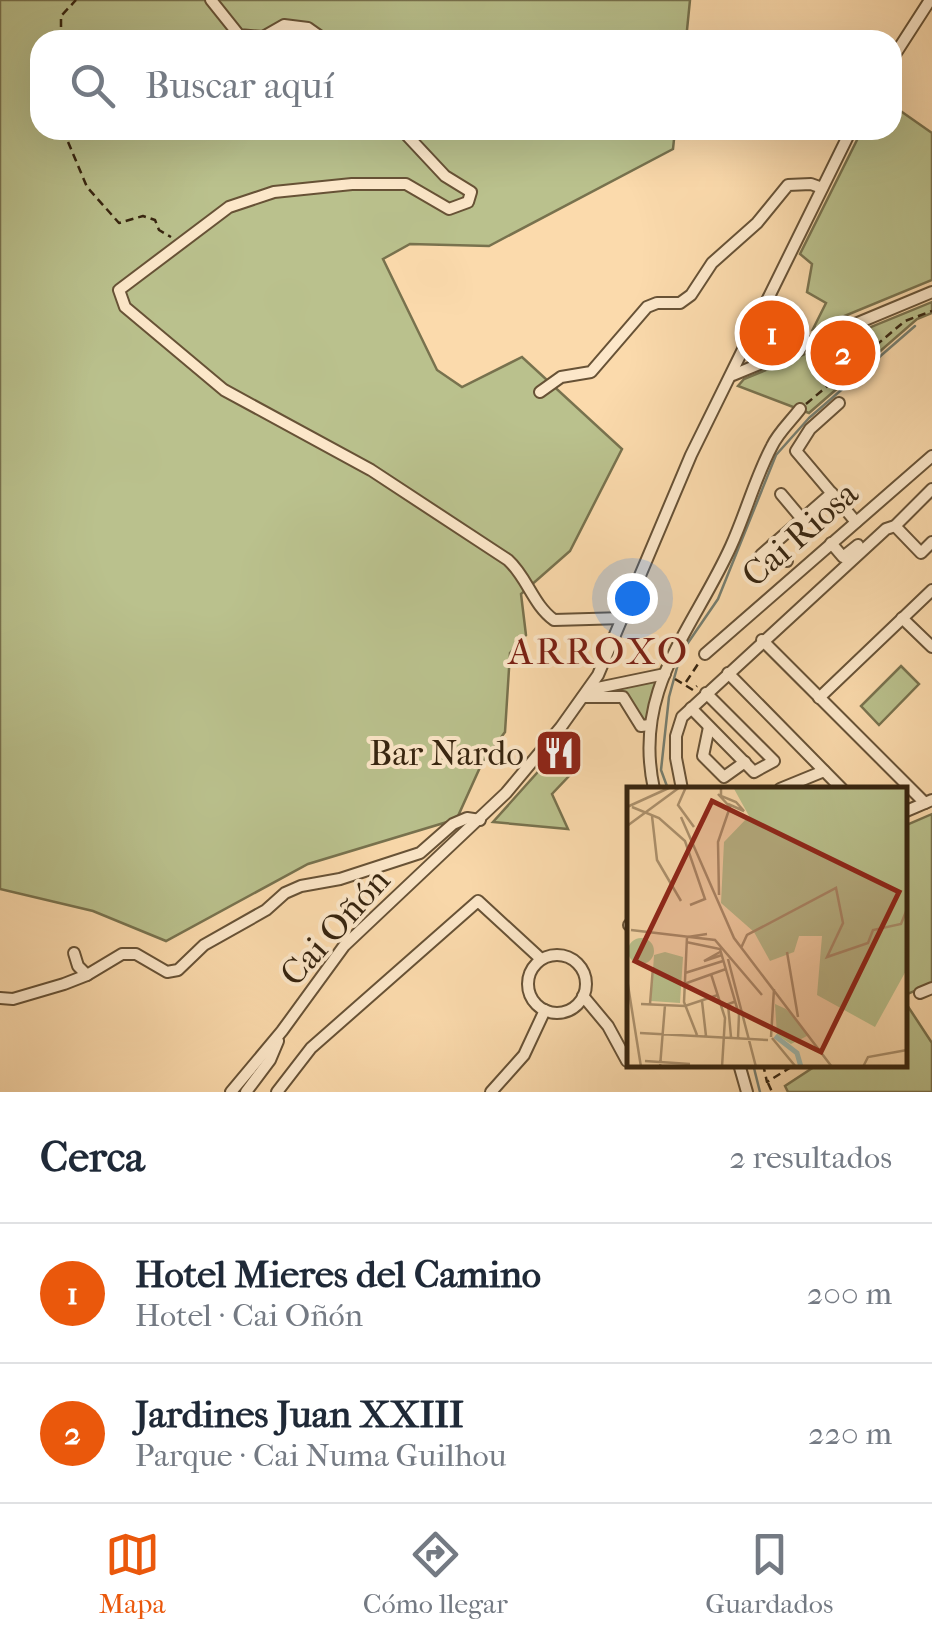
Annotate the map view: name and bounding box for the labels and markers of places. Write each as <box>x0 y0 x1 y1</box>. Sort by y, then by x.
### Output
pin: 1 <box>740 296 804 370</box>
pin: 2 <box>810 316 876 390</box>
restaurant icon: Bar Nardo <box>533 727 585 779</box>
place label: Bar Nardo <box>369 733 524 774</box>

